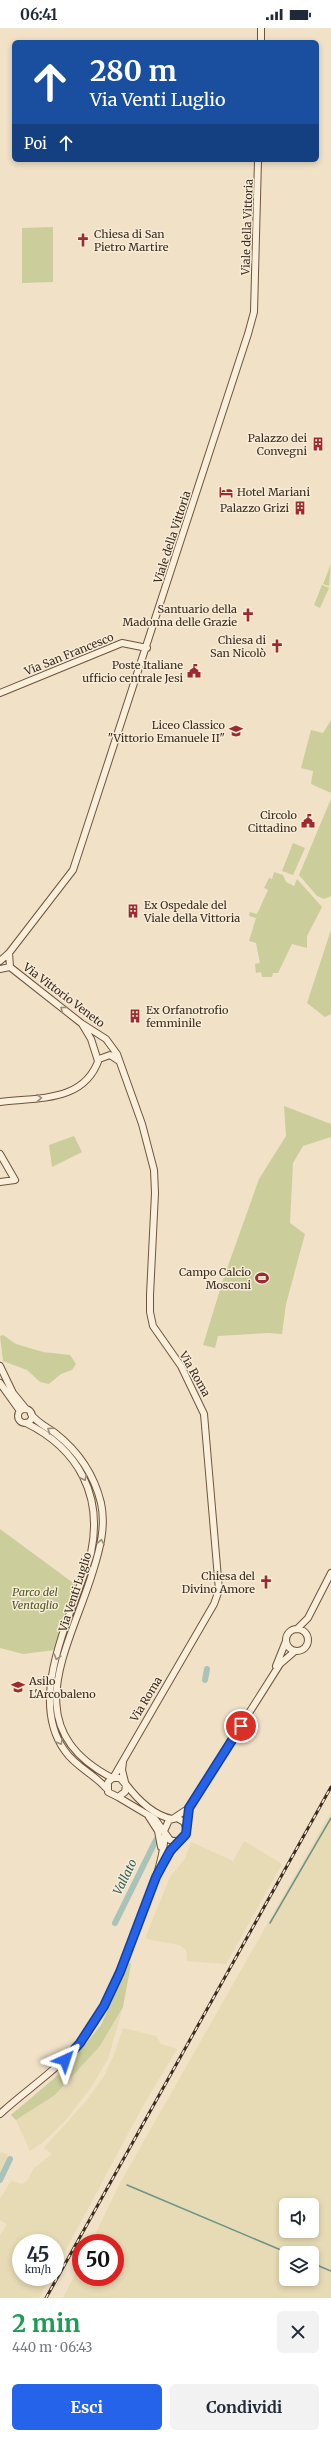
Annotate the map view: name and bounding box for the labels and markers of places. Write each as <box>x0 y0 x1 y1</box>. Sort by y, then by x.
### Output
place label: Chiesa di San Pietro Martire <box>94 227 169 254</box>
church icon: Chiesa di San Pietro Martire <box>75 232 91 248</box>
place label: Palazzo dei Convegni <box>248 431 307 458</box>
building icon: Palazzo dei Convegni <box>310 436 326 452</box>
hotel icon: Hotel Mariani <box>218 484 234 500</box>
place label: Hotel Mariani <box>237 485 310 499</box>
building icon: Palazzo Grizi <box>292 500 308 516</box>
place label: Palazzo Grizi <box>220 501 289 515</box>
place label: Santuario della Madonna delle Grazie <box>123 602 237 629</box>
church icon: Santuario della Madonna delle Grazie <box>240 607 256 623</box>
place label: Chiesa di San Nicolò <box>210 633 267 660</box>
church icon: Chiesa di San Nicolò <box>269 638 285 654</box>
place label: Poste Italiane ufficio centrale Jesi <box>82 658 183 685</box>
public building icon: Poste Italiane ufficio centrale Jesi <box>186 663 202 679</box>
place label: Liceo Classico "Vittorio Emanuele II" <box>108 718 226 745</box>
school or university icon: Liceo Classico "Vittorio Emanuele II" <box>228 723 244 739</box>
place label: Circolo Cittadino <box>248 808 298 835</box>
public building icon: Circolo Cittadino <box>300 813 316 829</box>
place label: Ex Ospedale del Viale della Vittoria <box>143 898 240 925</box>
building icon: Ex Ospedale del Viale della Vittoria <box>125 903 141 919</box>
place label: Ex Orfanotrofio femminile <box>146 1003 229 1030</box>
building icon: Ex Orfanotrofio femminile <box>127 1008 143 1024</box>
place label: Campo Calcio Mosconi <box>179 1265 252 1292</box>
sports icon: Campo Calcio Mosconi <box>254 1270 270 1286</box>
place label: Chiesa del Divino Amore <box>182 1569 256 1596</box>
church icon: Chiesa del Divino Amore <box>258 1574 274 1590</box>
place label: Asilo L'Arcobaleno <box>28 1674 96 1701</box>
school or university icon: Asilo L'Arcobaleno <box>10 1679 26 1695</box>
pin <box>224 1709 258 1743</box>

